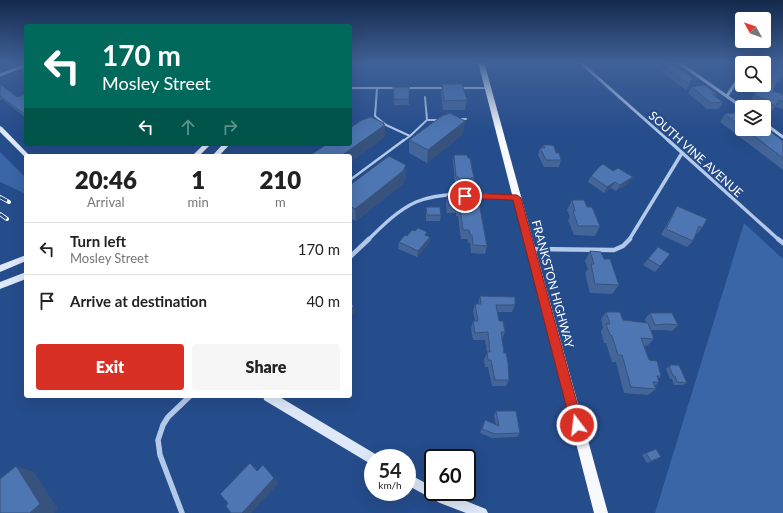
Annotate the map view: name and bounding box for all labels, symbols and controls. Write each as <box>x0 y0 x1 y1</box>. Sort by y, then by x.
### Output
north arrow <box>735 12 771 48</box>
map controls <box>735 12 771 136</box>
text: 170 m <box>102 38 181 72</box>
icon: left <box>36 40 88 92</box>
button: search <box>735 56 771 92</box>
text: Mosley Street <box>102 72 211 94</box>
button: layers <box>735 100 771 136</box>
street label: SOUTH VINE AVENUE <box>646 108 746 200</box>
icon: left <box>135 116 157 138</box>
icon: ahead <box>177 116 199 138</box>
icon: right <box>219 116 241 138</box>
text: 20:46 <box>75 165 137 194</box>
text: 1 <box>191 165 205 194</box>
text: 210 <box>259 165 301 194</box>
pin <box>448 179 482 213</box>
icon: arrive <box>454 185 476 207</box>
text: Arrival <box>87 194 125 210</box>
text: min <box>188 194 209 210</box>
text: m <box>275 194 286 210</box>
street label: FRANKSTON HIGHWAY <box>529 218 577 350</box>
text: Turn left <box>70 232 126 250</box>
icon: left <box>36 238 58 260</box>
text: 170 m <box>298 240 340 258</box>
text: Mosley Street <box>70 250 149 266</box>
icon: arrive <box>36 290 58 312</box>
text: Arrive at destination <box>70 292 207 310</box>
text: 40 m <box>306 292 340 310</box>
button: Exit <box>36 344 184 390</box>
button: Share <box>192 344 340 390</box>
position arrow <box>556 404 598 446</box>
speed limit sign: 60 <box>424 449 476 501</box>
text: 54 <box>378 458 402 482</box>
text: km/h <box>378 479 402 491</box>

